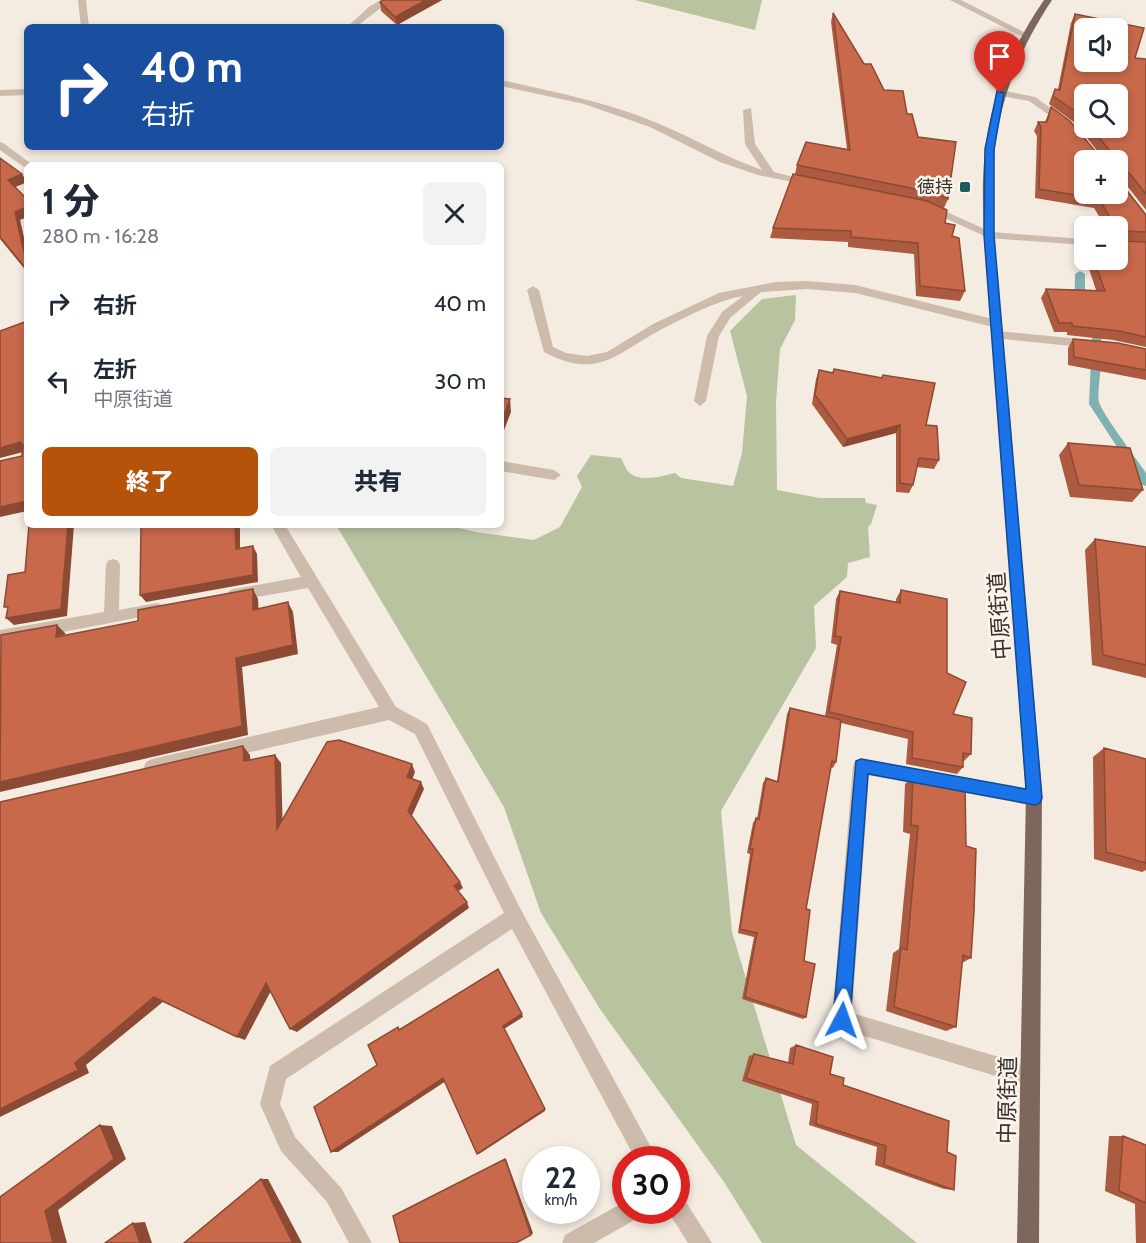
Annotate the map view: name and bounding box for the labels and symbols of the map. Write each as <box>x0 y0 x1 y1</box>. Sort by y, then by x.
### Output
pin <box>974 31 1025 93</box>
place label: 徳持 <box>917 176 953 198</box>
marker: 徳持 <box>958 180 972 194</box>
street label: 中原街道 <box>983 571 1016 661</box>
position arrow <box>810 988 874 1052</box>
street label: 中原街道 <box>993 1056 1022 1144</box>
speed limit sign: 30 <box>612 1146 690 1224</box>

